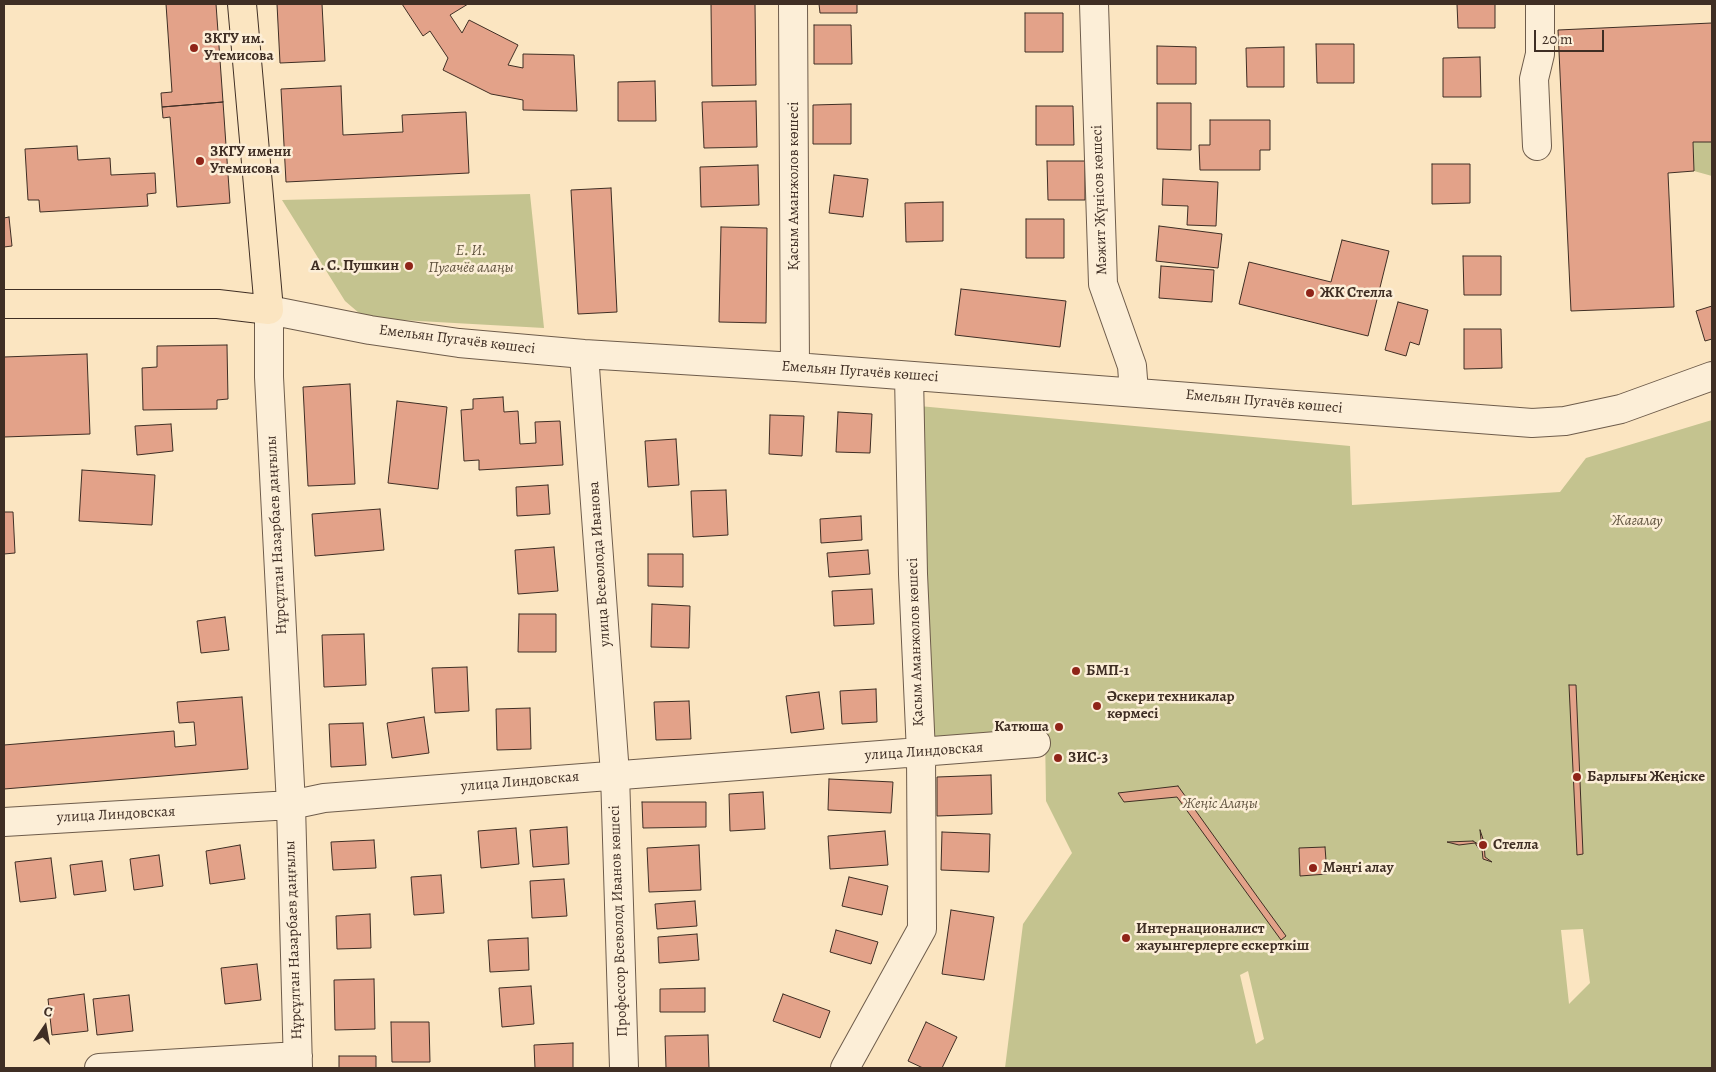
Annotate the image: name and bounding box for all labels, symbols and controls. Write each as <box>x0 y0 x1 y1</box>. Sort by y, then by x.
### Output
scale bar <box>1536 20 1606 52</box>
text: 20 m <box>1542 29 1573 49</box>
place label: ЗКГУ им. Утемисова <box>204 30 274 65</box>
marker: ЗКГУ им. Утемисова <box>188 42 200 54</box>
street label: Қасым Аманжолов көшесі <box>785 102 803 270</box>
street label: Мәжит Жүнісов көшесі <box>1088 124 1112 276</box>
place label: ЗКГУ имени Утемисова <box>210 143 291 178</box>
marker: ЗКГУ имени Утемисова <box>194 155 206 167</box>
park label: Е. И. Пугачёв алаңы <box>428 242 514 277</box>
place label: А. С. Пушкин <box>311 257 399 275</box>
marker: А. С. Пушкин <box>403 260 415 272</box>
place label: ЖК Стелла <box>1320 284 1393 302</box>
marker: ЖК Стелла <box>1304 287 1316 299</box>
street label: Емельян Пугачёв көшесі <box>378 321 536 359</box>
street label: Емельян Пугачёв көшесі <box>781 358 939 386</box>
street label: Емельян Пугачёв көшесі <box>1185 386 1343 418</box>
street label: Нұрсұлтан Назарбаев даңғылы <box>263 435 291 635</box>
street label: улица Всеволода Иванова <box>585 481 615 647</box>
park label: Жағалау <box>1612 512 1662 530</box>
street label: Қасым Аманжолов көшесі <box>904 557 928 727</box>
place label: БМП-1 <box>1086 662 1129 680</box>
marker: БМП-1 <box>1070 665 1082 677</box>
place label: Әскери техникалар көрмесі <box>1107 688 1235 723</box>
marker: Әскери техникалар көрмесі <box>1091 700 1103 712</box>
place label: Катюша <box>994 718 1049 736</box>
marker: Катюша <box>1053 721 1065 733</box>
street label: улица Линдовская <box>864 739 984 765</box>
place label: ЗИС-3 <box>1068 749 1108 767</box>
marker: ЗИС-3 <box>1052 752 1064 764</box>
street label: улица Линдовская <box>460 768 580 796</box>
place label: Барлығы Жеңіске <box>1587 768 1705 786</box>
marker: Барлығы Жеңіске <box>1571 771 1583 783</box>
park label: Жеңіс Алаңы <box>1182 795 1258 813</box>
street label: улица Линдовская <box>56 803 176 827</box>
street label: Профессор Всеволод Иванов көшесі <box>606 805 632 1037</box>
place label: Стелла <box>1493 836 1539 854</box>
marker: Стелла <box>1477 839 1489 851</box>
street label: Нұрсұлтан Назарбаев даңғылы <box>282 840 306 1040</box>
place label: Мәңгі алау <box>1323 859 1394 877</box>
marker: Мәңгі алау <box>1307 862 1319 874</box>
place label: Интернационалист жауынгерлерге ескерткіш <box>1136 920 1309 955</box>
marker: Интернационалист жауынгерлерге ескерткіш <box>1120 932 1132 944</box>
north arrow <box>20 1002 70 1052</box>
text: С <box>42 1002 54 1022</box>

